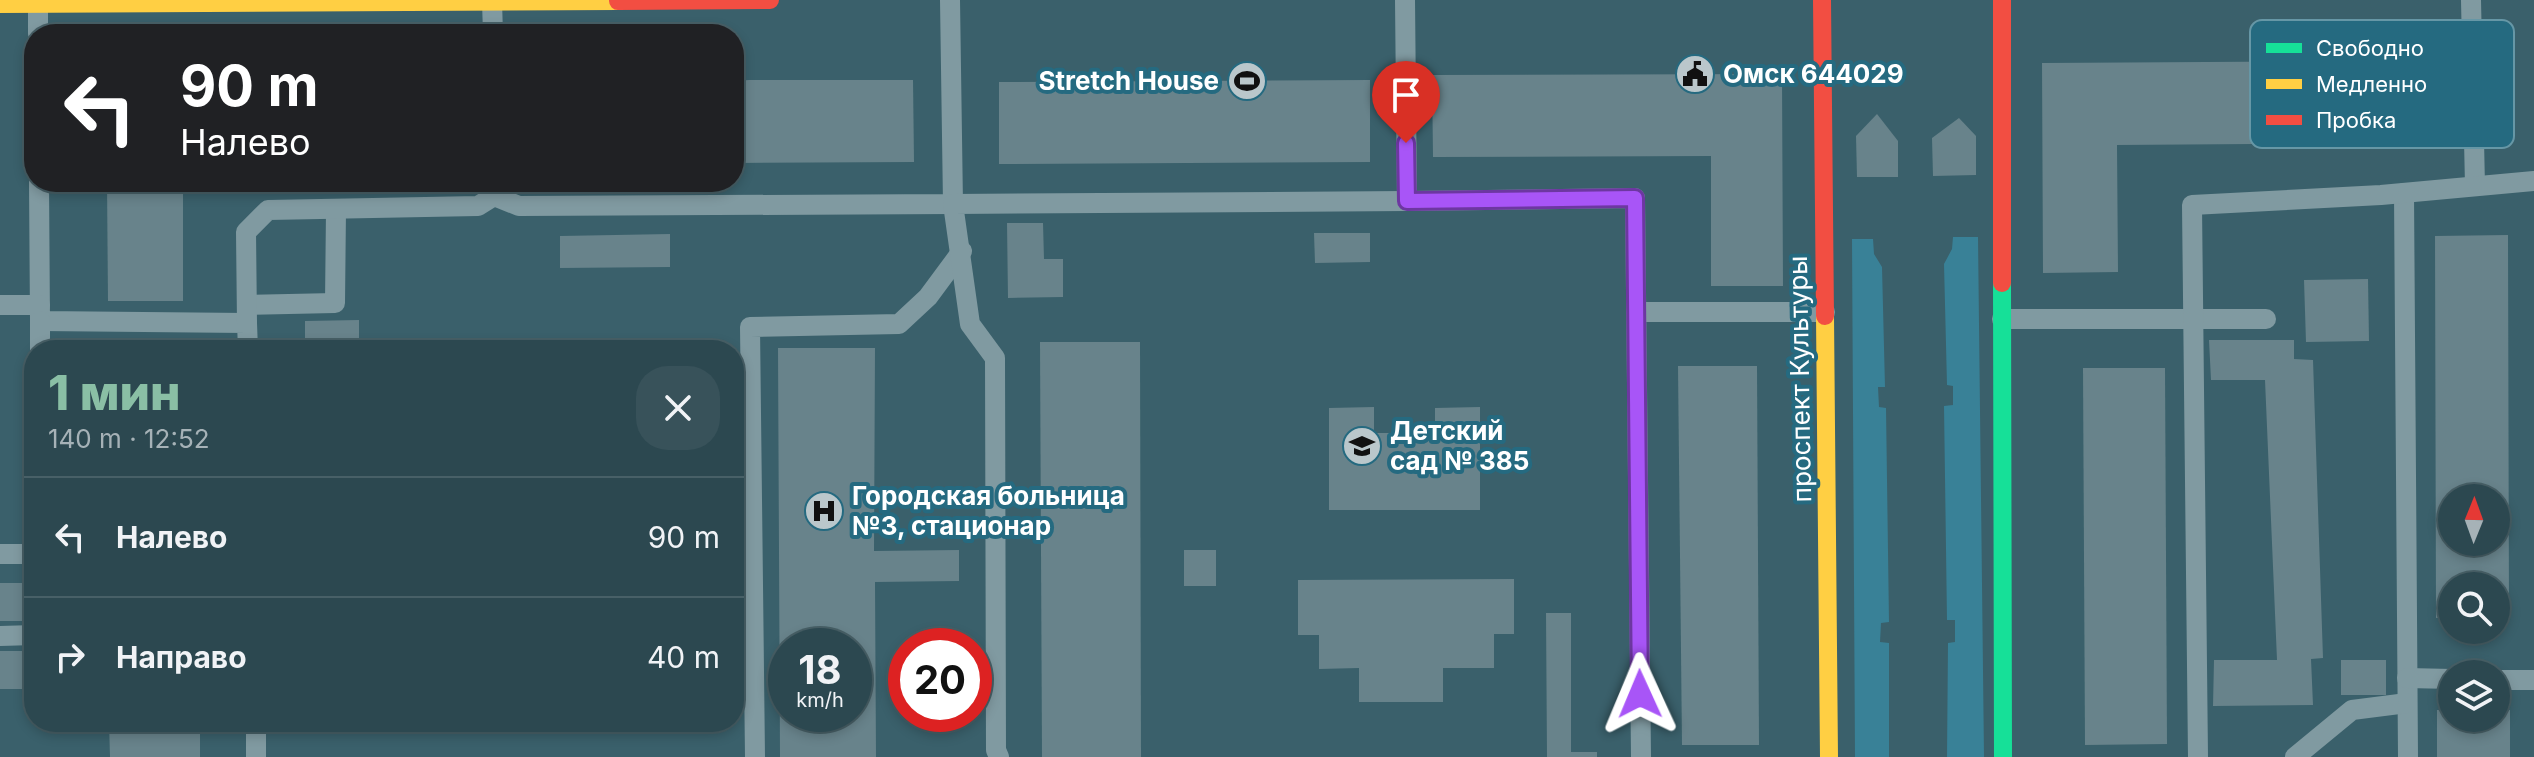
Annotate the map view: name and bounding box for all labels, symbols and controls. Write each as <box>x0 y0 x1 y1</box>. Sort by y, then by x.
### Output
legend <box>2250 20 2514 148</box>
text: Свободно <box>2316 35 2424 61</box>
text: 90 m <box>180 52 319 120</box>
public building icon: Омск 644029 <box>1674 53 1716 95</box>
icon: left <box>48 56 152 160</box>
place label: Омск 644029 <box>1723 58 1904 89</box>
sports icon: Stretch House <box>1226 60 1268 102</box>
pin <box>1372 61 1440 143</box>
place label: Stretch House <box>1038 65 1219 96</box>
text: Медленно <box>2316 71 2427 97</box>
icon: arrive <box>1384 73 1428 117</box>
text: Пробка <box>2316 107 2396 133</box>
text: Налево <box>180 120 311 164</box>
street label: проспект Культуры <box>1782 255 1817 503</box>
text: 1 мин <box>48 363 180 422</box>
button: close <box>636 366 720 450</box>
place label: Детский сад № 385 <box>1390 415 1529 476</box>
text: 140 m · 12:52 <box>48 423 210 454</box>
school or university icon: Детский сад № 385 <box>1341 425 1383 467</box>
place label: Городская больница №3, стационар <box>852 480 1125 541</box>
north arrow <box>2438 484 2510 556</box>
map controls <box>2438 484 2510 732</box>
hospital icon: Городская больница №3, стационар <box>803 490 845 532</box>
icon: left <box>48 515 92 559</box>
text: Налево <box>116 519 228 555</box>
text: 90 m <box>648 519 720 555</box>
button: search <box>2438 572 2510 644</box>
speed limit sign: 20 <box>888 628 992 732</box>
icon: right <box>48 635 92 679</box>
text: Направо <box>116 639 247 675</box>
text: 40 m <box>647 639 720 675</box>
text: 18 <box>798 645 842 694</box>
position arrow <box>1598 652 1682 736</box>
button: layers <box>2438 660 2510 732</box>
text: km/h <box>796 688 844 712</box>

